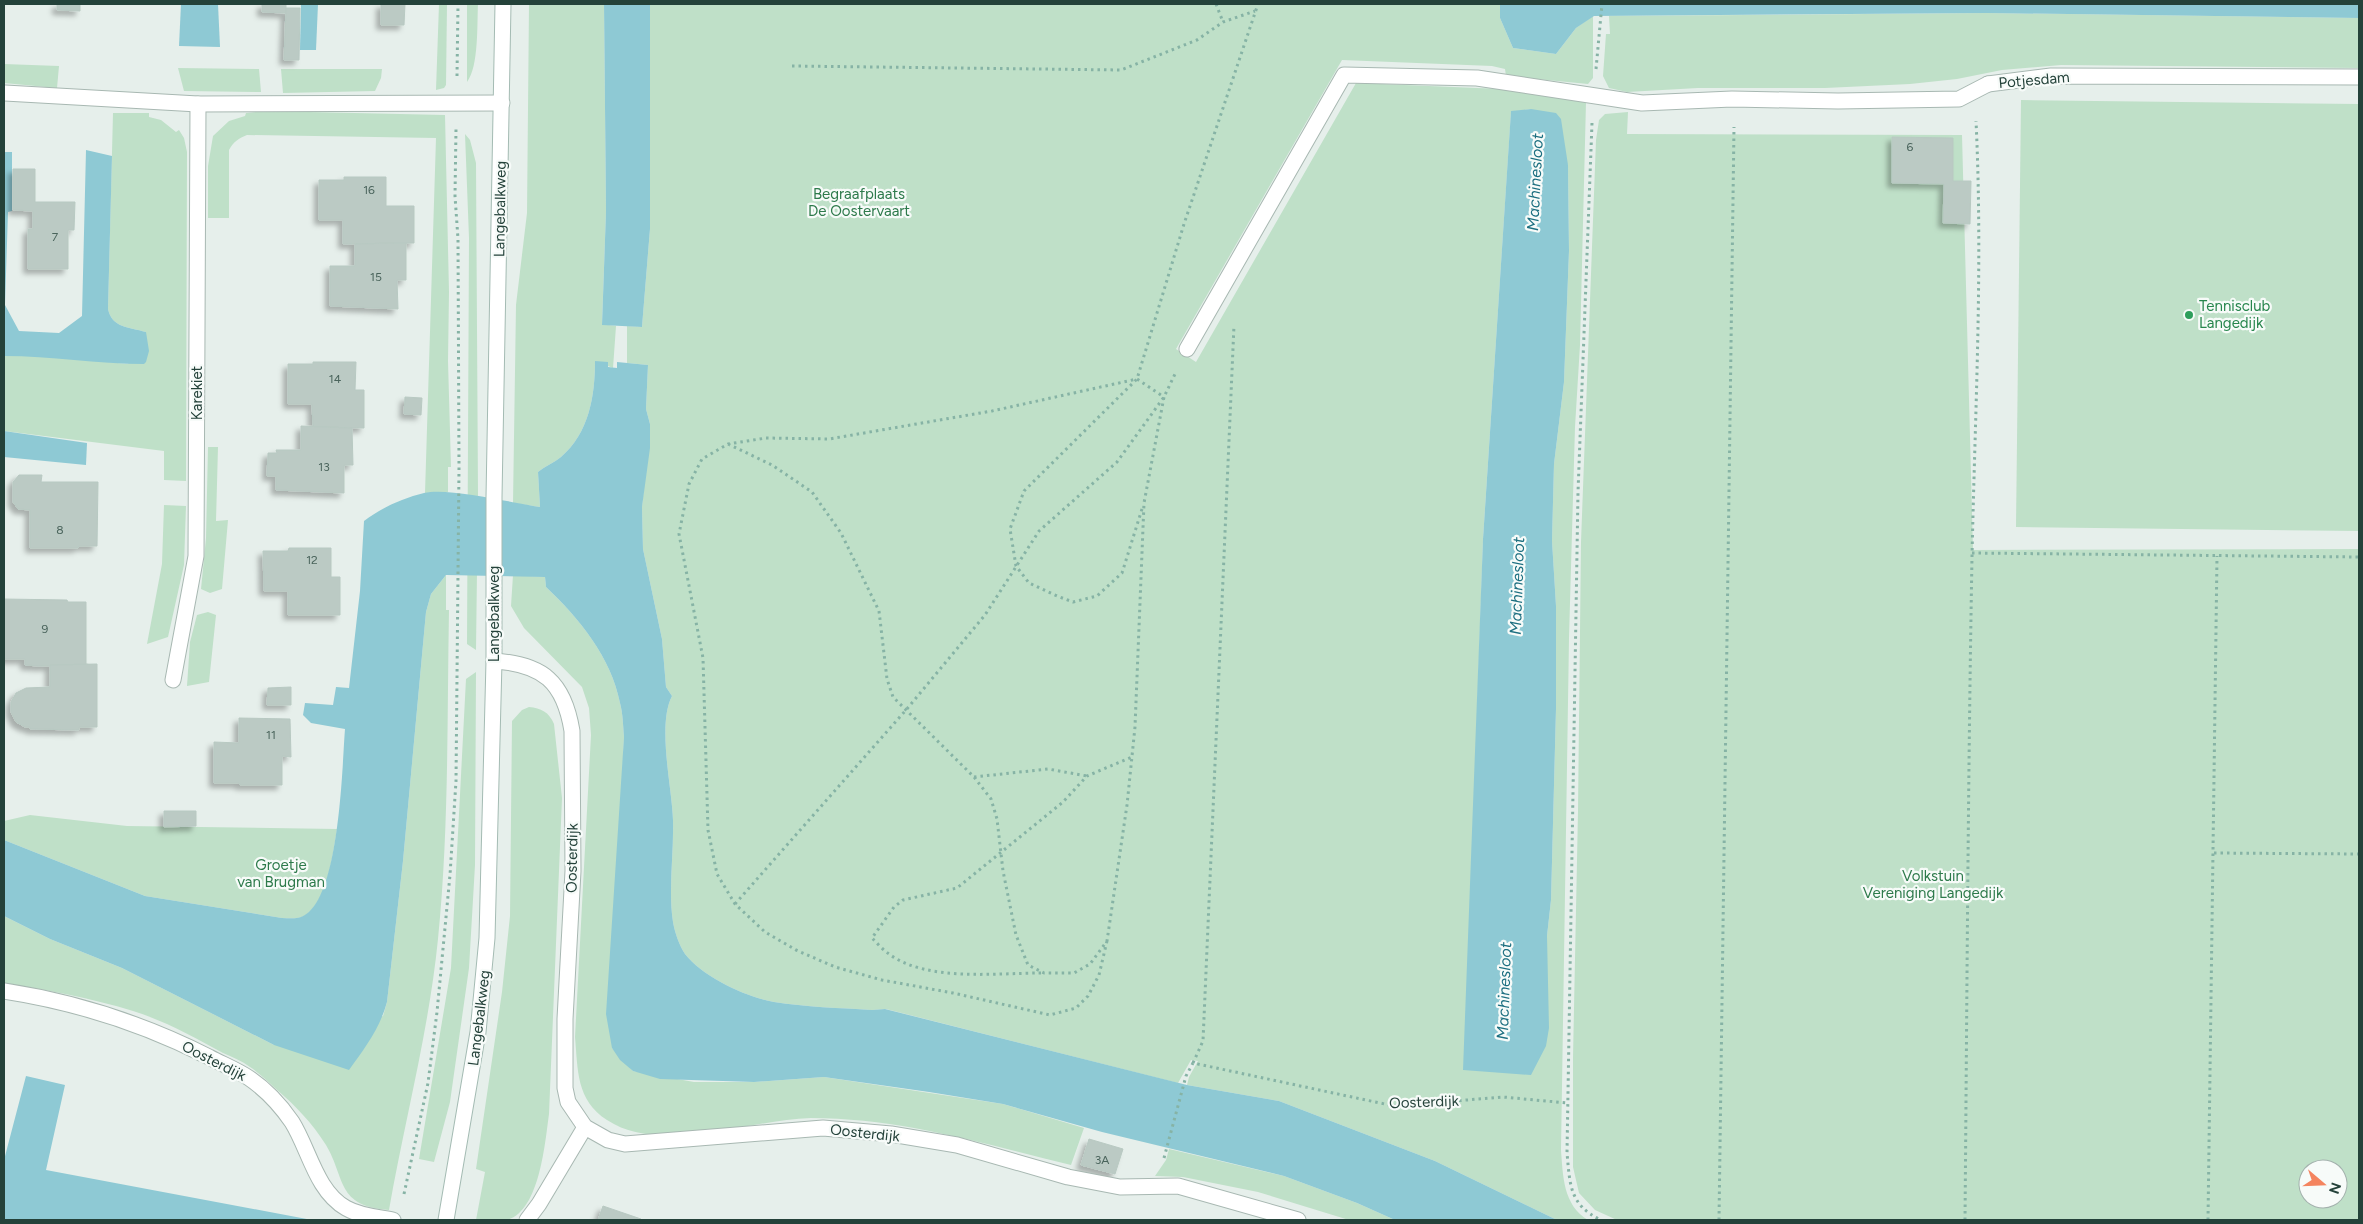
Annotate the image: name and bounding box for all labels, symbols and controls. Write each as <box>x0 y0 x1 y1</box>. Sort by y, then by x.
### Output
street label: Potjesdam <box>1998 68 2070 92</box>
water label: Machinesloot <box>1523 132 1547 231</box>
house number: 6 <box>1907 140 1914 154</box>
street label: Langebalkweg <box>490 161 510 257</box>
house number: 16 <box>363 183 375 197</box>
park label: Begraafplaats De Oostervaart <box>808 185 910 220</box>
house number: 7 <box>52 230 59 244</box>
house number: 15 <box>370 270 382 284</box>
place label: Tennisclub Langedijk <box>2199 297 2271 332</box>
marker: Tennisclub Langedijk <box>2183 309 2195 321</box>
street label: Karekiet <box>188 365 206 420</box>
house number: 14 <box>329 372 342 386</box>
house number: 13 <box>318 460 330 474</box>
house number: 8 <box>56 523 64 537</box>
water label: Machinesloot <box>1506 536 1528 635</box>
house number: 12 <box>306 553 318 567</box>
street label: Langebalkweg <box>485 566 503 662</box>
house number: 9 <box>42 622 49 636</box>
house number: 11 <box>266 728 276 742</box>
street label: Oosterdijk <box>562 822 582 893</box>
park label: Groetje van Brugman <box>237 856 325 891</box>
park label: Volkstuin Vereniging Langedijk <box>1863 867 2004 902</box>
water label: Machinesloot <box>1493 941 1515 1040</box>
street label: Langebalkweg <box>464 969 494 1067</box>
street label: Oosterdijk <box>179 1037 250 1085</box>
street label: Oosterdijk <box>1389 1092 1460 1112</box>
street label: Oosterdijk <box>829 1120 901 1146</box>
house number: 3A <box>1095 1153 1109 1167</box>
north arrow <box>2298 1159 2348 1209</box>
text: N <box>2325 1180 2345 1196</box>

